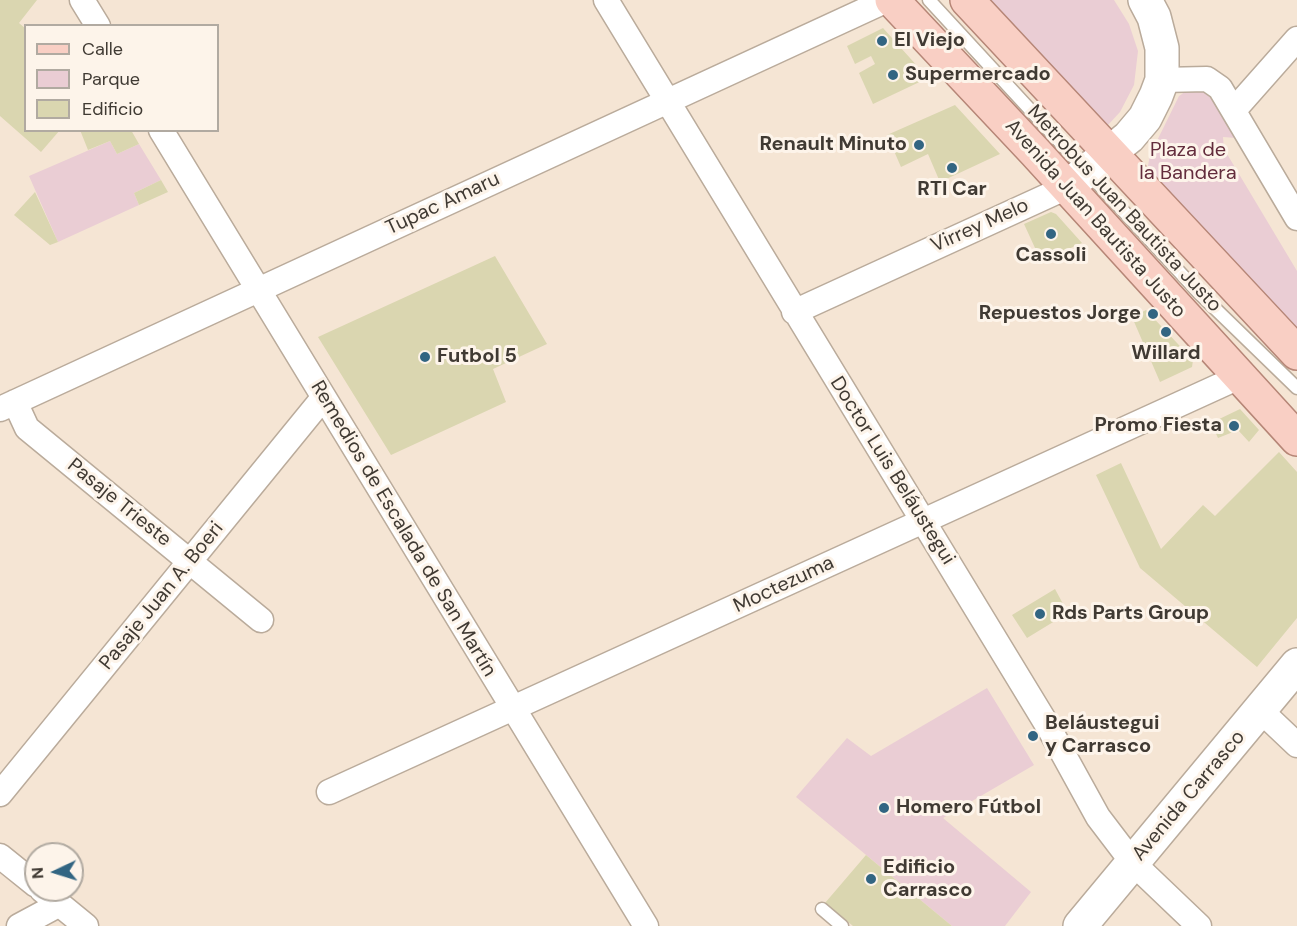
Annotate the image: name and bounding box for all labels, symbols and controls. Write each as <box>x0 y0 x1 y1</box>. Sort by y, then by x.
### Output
legend <box>24 24 219 132</box>
place label: El Viejo <box>894 29 965 53</box>
marker: El Viejo <box>875 34 889 48</box>
text: Calle <box>82 37 123 61</box>
place label: Supermercado <box>905 63 1051 87</box>
text: Parque <box>82 67 140 91</box>
marker: Supermercado <box>886 68 900 82</box>
text: Edificio <box>82 97 143 121</box>
street label: Metrobus Juan Bautista Justo <box>1022 101 1226 317</box>
street label: Avenida Juan Bautista Justo <box>999 115 1191 323</box>
place label: Renault Minuto <box>759 133 907 157</box>
marker: Renault Minuto <box>912 138 926 152</box>
park label: Plaza de la Bandera <box>1139 139 1237 186</box>
marker: RTI Car <box>945 161 959 175</box>
street label: Tupac Amaru <box>382 167 504 241</box>
place label: RTI Car <box>917 178 987 202</box>
street label: Virrey Melo <box>927 194 1033 258</box>
marker: Cassoli <box>1044 227 1058 241</box>
place label: Cassoli <box>1016 244 1086 268</box>
place label: Repuestos Jorge <box>979 302 1141 326</box>
marker: Repuestos Jorge <box>1146 307 1160 321</box>
marker: Willard <box>1159 325 1173 339</box>
place label: Willard <box>1131 342 1201 366</box>
place label: Futbol 5 <box>437 345 517 369</box>
marker: Futbol 5 <box>418 350 432 364</box>
street label: Doctor Luis Beláustegui <box>824 373 960 569</box>
street label: Remedios de Escalada de San Martín <box>305 377 501 681</box>
place label: Promo Fiesta <box>1094 414 1222 438</box>
marker: Promo Fiesta <box>1227 419 1241 433</box>
street label: Pasaje Trieste <box>62 454 176 552</box>
street label: Pasaje Juan A. Boeri <box>95 517 229 675</box>
street label: Moctezuma <box>730 551 838 619</box>
place label: Rds Parts Group <box>1052 602 1209 626</box>
marker: Rds Parts Group <box>1033 607 1047 621</box>
place label: Beláustegui y Carrasco <box>1045 712 1159 759</box>
street label: Avenida Carrasco <box>1127 726 1251 866</box>
marker: Beláustegui y Carrasco <box>1026 729 1040 743</box>
place label: Homero Fútbol <box>896 796 1041 820</box>
marker: Homero Fútbol <box>877 801 891 815</box>
north arrow <box>24 842 84 902</box>
place label: Edificio Carrasco <box>883 856 973 903</box>
text: N <box>27 867 48 880</box>
marker: Edificio Carrasco <box>864 872 878 886</box>

